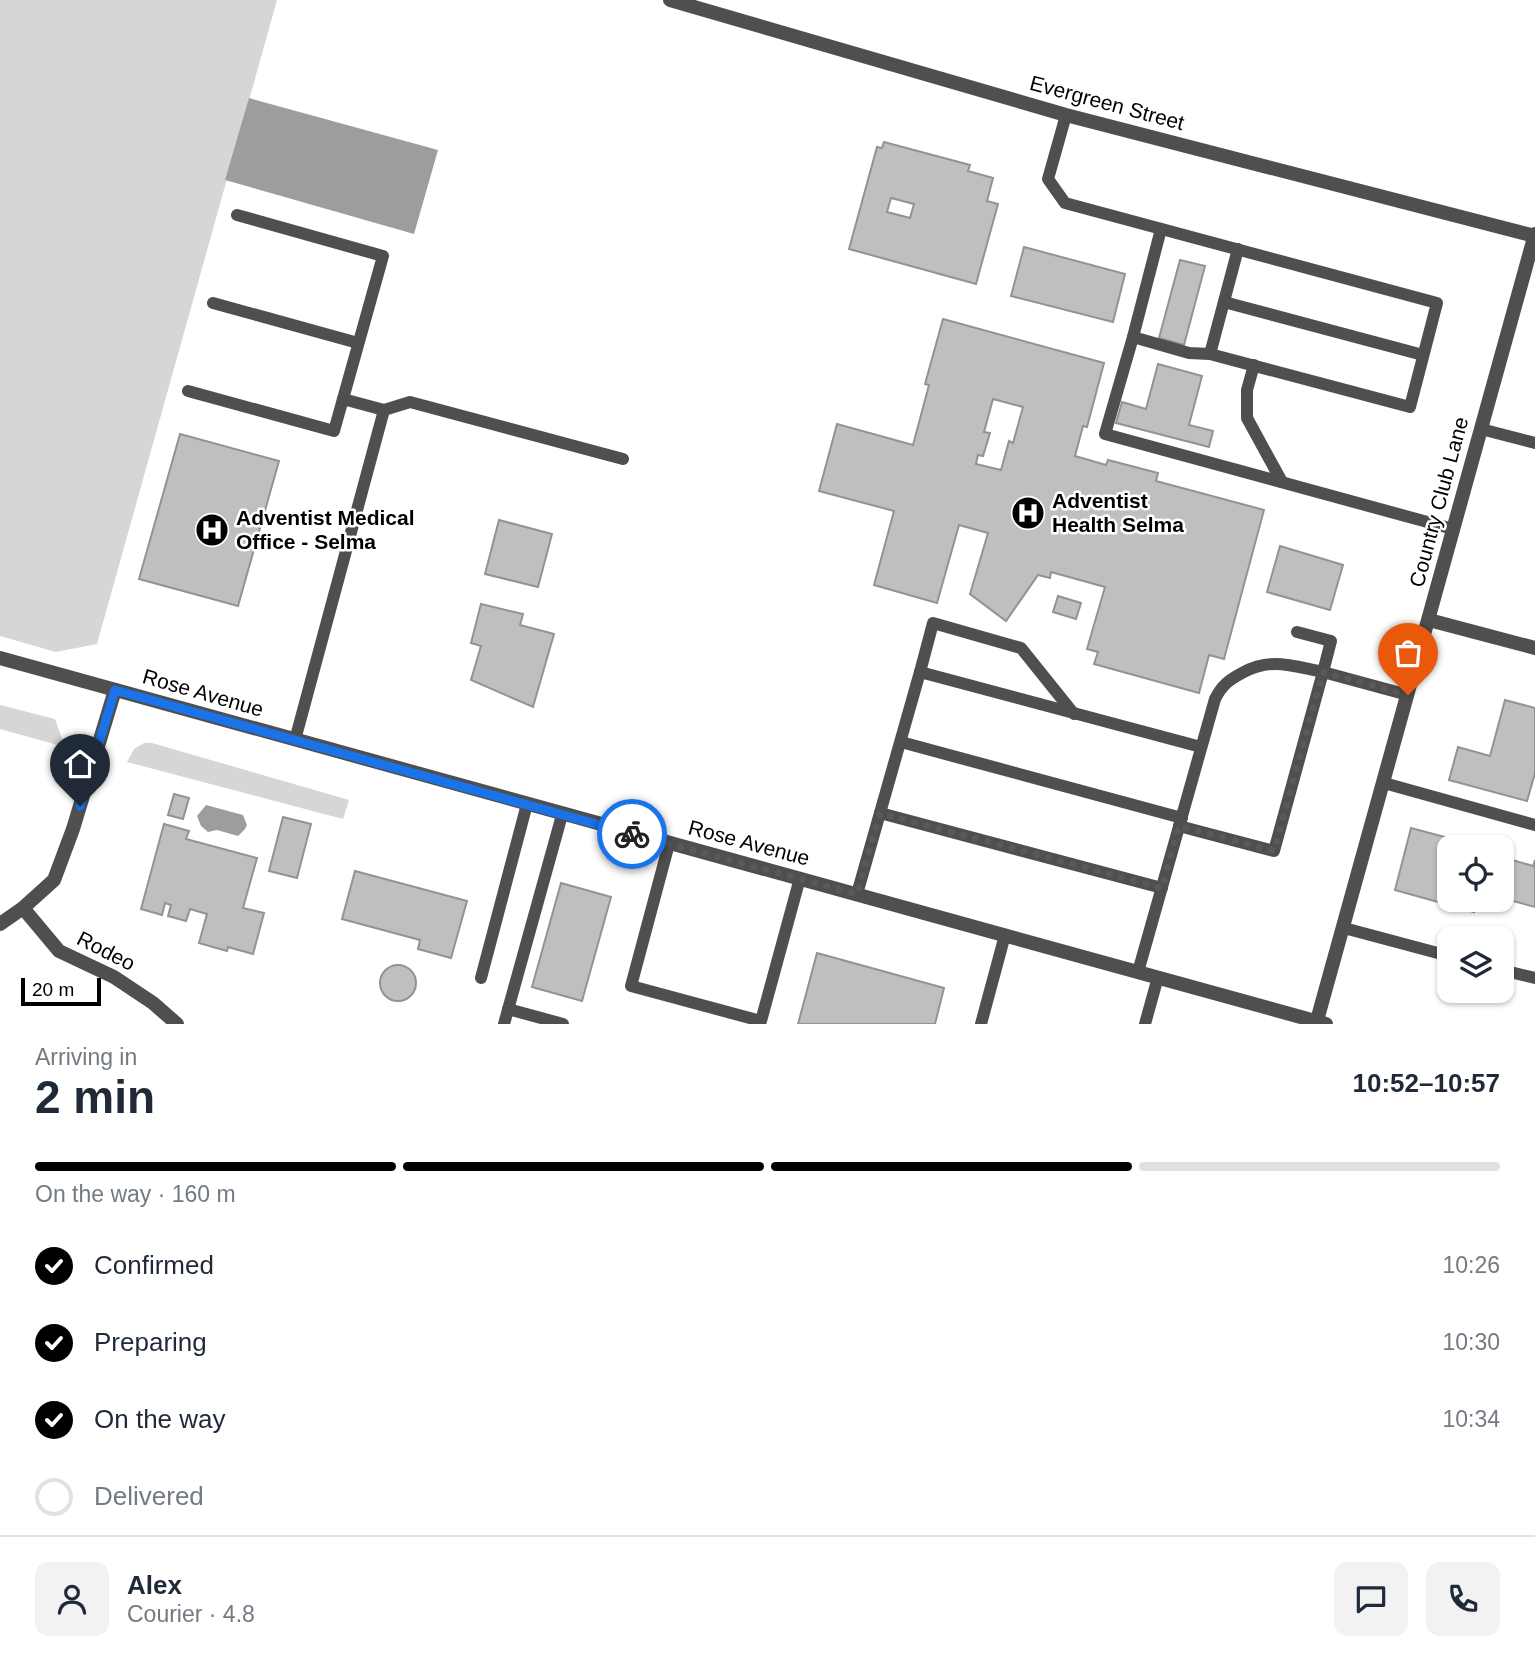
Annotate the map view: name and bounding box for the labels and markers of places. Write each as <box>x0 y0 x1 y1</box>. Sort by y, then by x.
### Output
place label: Adventist Health Selma <box>1052 489 1184 536</box>
hospital icon: Adventist Health Selma <box>1009 494 1047 532</box>
place label: Adventist Medical Office - Selma <box>236 506 415 553</box>
hospital icon: Adventist Medical Office - Selma <box>193 511 231 549</box>
pin <box>1378 623 1438 695</box>
pin <box>50 734 110 806</box>

